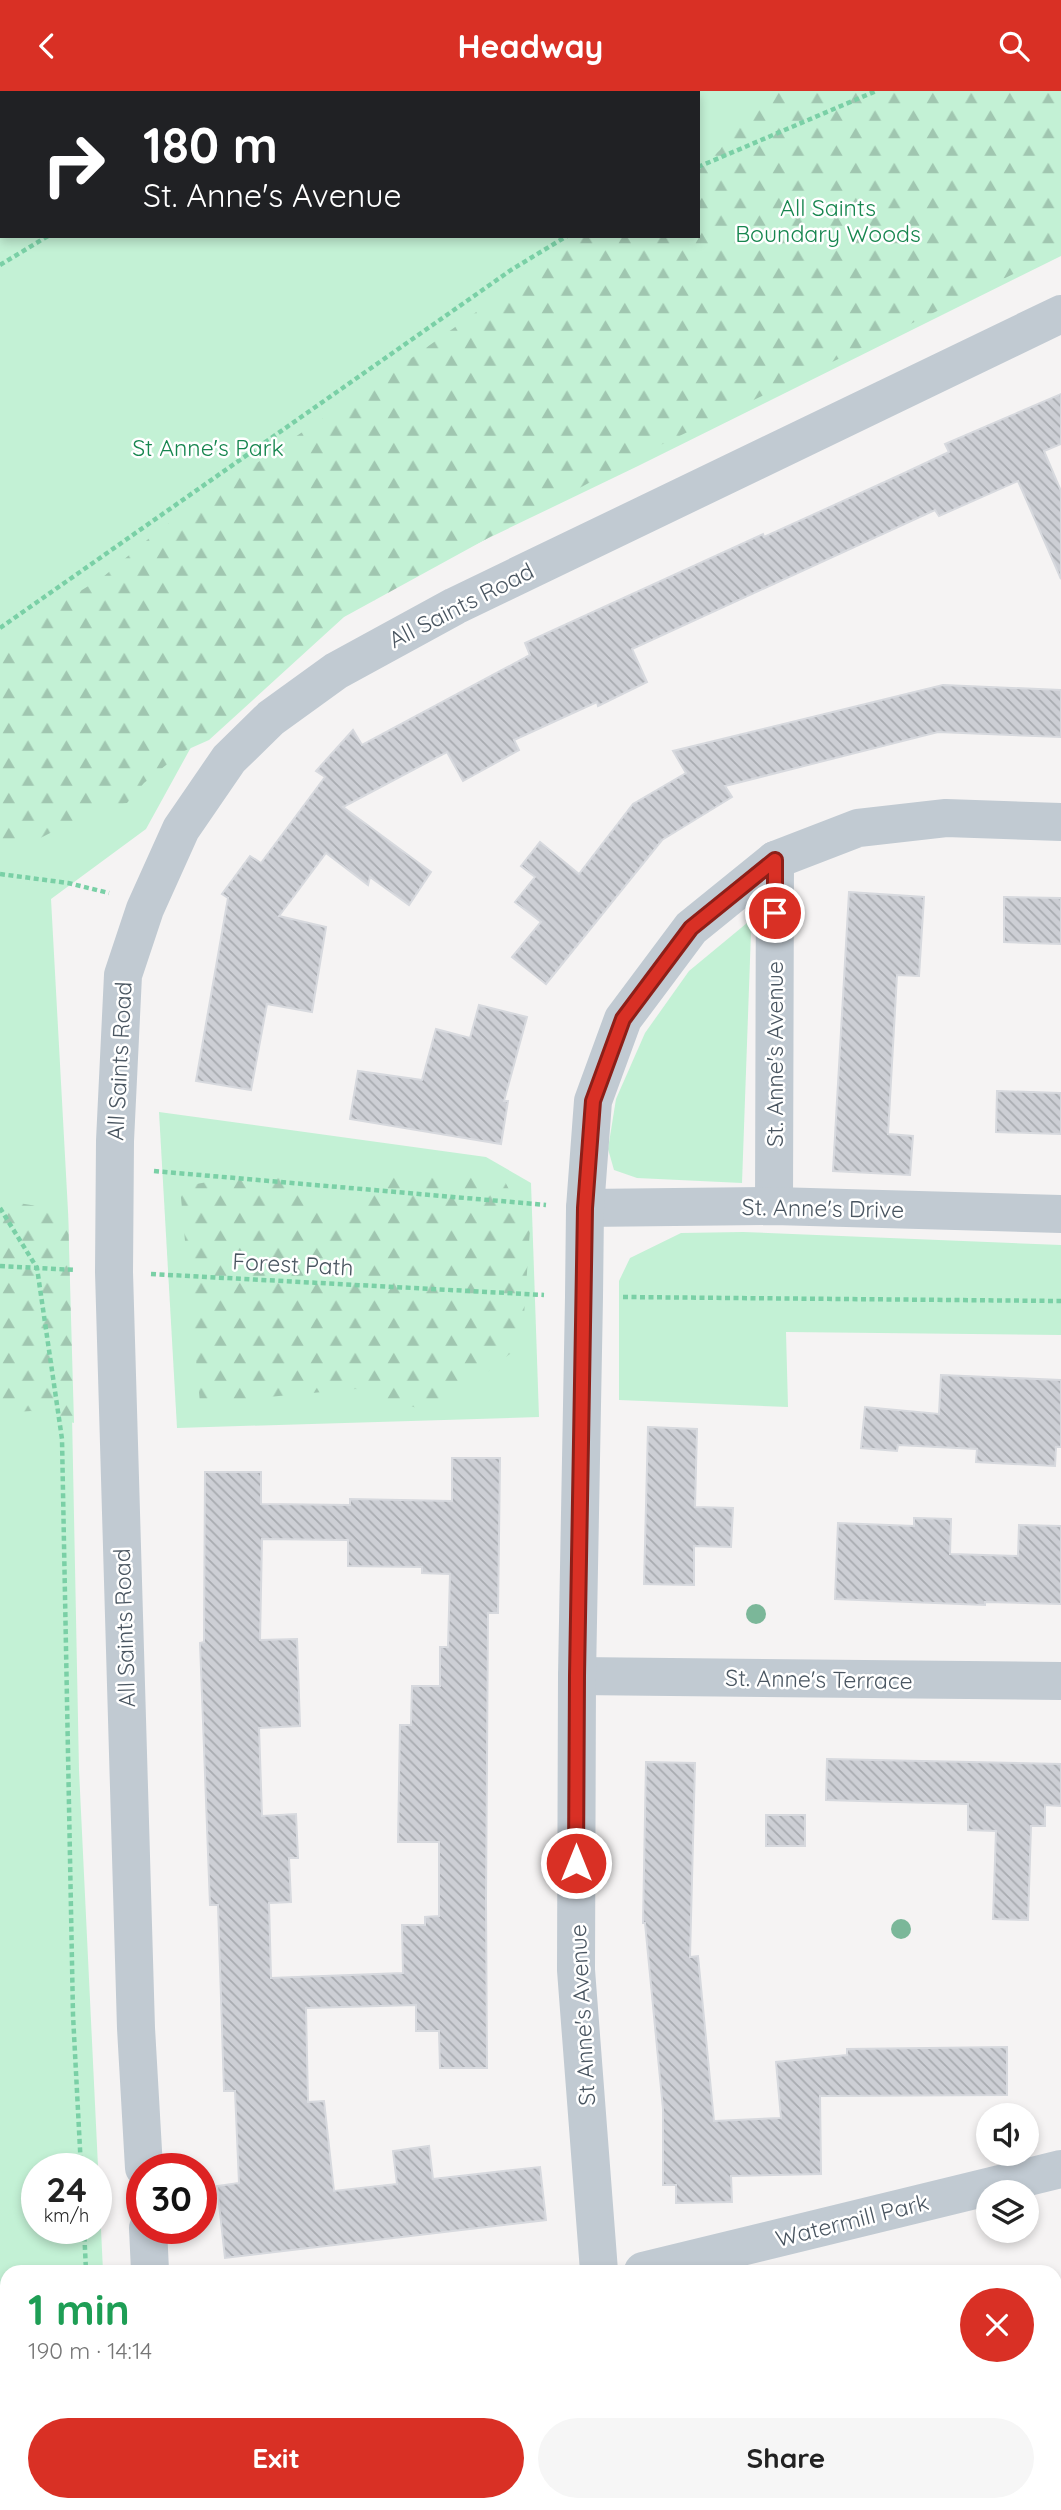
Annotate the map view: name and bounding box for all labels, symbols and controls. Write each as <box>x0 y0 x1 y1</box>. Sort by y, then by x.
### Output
text: Headway <box>458 26 603 66</box>
icon: back <box>28 27 66 65</box>
icon: search <box>995 27 1033 65</box>
text: 180 m <box>143 114 278 175</box>
icon: right <box>28 119 119 210</box>
text: St. Anne's Avenue <box>143 175 402 215</box>
park label: All Saints Boundary Woods <box>735 193 921 248</box>
park label: St Anne's Park <box>132 433 284 462</box>
street label: All Saints Road <box>383 556 539 654</box>
pin <box>745 883 805 943</box>
icon: arrive <box>756 894 794 932</box>
street label: St. Anne's Avenue <box>760 961 789 1147</box>
street label: All Saints Road <box>100 981 138 1141</box>
street label: St. Anne's Drive <box>742 1192 904 1224</box>
street label: Forest Path <box>232 1246 354 1282</box>
street label: All Saints Road <box>107 1548 141 1708</box>
street label: St. Anne's Terrace <box>725 1663 913 1695</box>
position arrow <box>539 1826 613 1900</box>
street label: St Anne's Avenue <box>563 1924 601 2106</box>
map controls <box>976 2103 1039 2243</box>
button: sound <box>976 2103 1039 2166</box>
speed limit sign: 30 <box>126 2153 217 2244</box>
text: 24 <box>46 2167 87 2211</box>
button: layers <box>976 2180 1039 2243</box>
street label: Watermill Park <box>772 2187 932 2253</box>
text: km/h <box>44 2204 89 2227</box>
text: 1 min <box>28 2283 130 2336</box>
button: close <box>960 2288 1034 2362</box>
text: 190 m · 14:14 <box>28 2336 152 2365</box>
button: Exit <box>28 2418 524 2498</box>
button: Share <box>538 2418 1034 2498</box>

